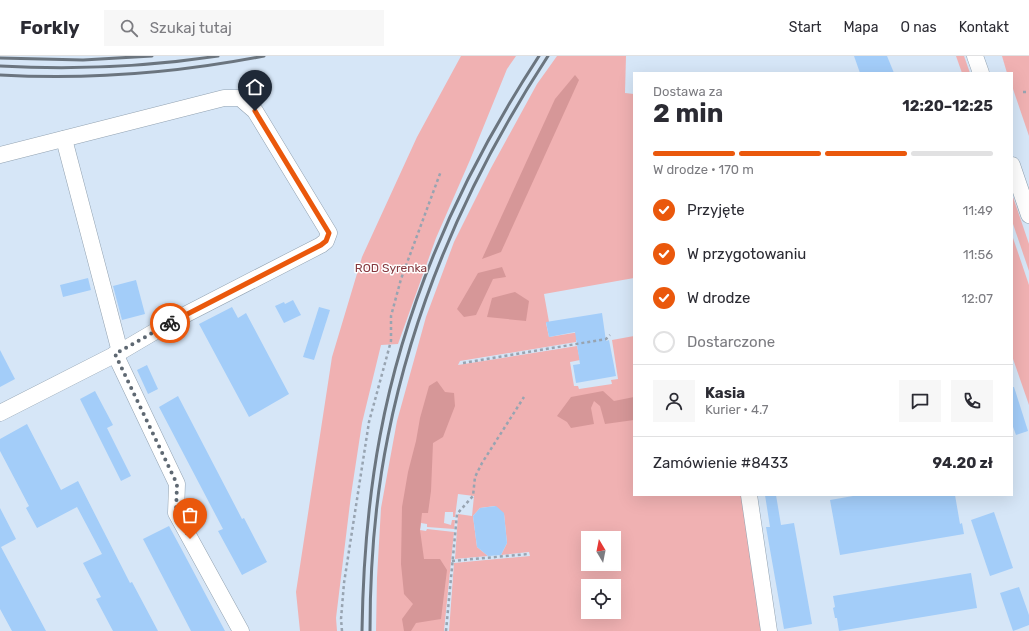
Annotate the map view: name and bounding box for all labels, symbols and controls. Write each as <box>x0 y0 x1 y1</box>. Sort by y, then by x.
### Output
search box <box>104 10 384 46</box>
text: Forkly <box>20 16 80 39</box>
icon: search <box>118 17 140 39</box>
text: Szukaj tutaj <box>150 19 232 37</box>
text: Start <box>789 19 821 36</box>
text: Mapa <box>843 19 878 36</box>
text: O nas <box>900 19 937 36</box>
text: Kontakt <box>959 19 1009 36</box>
pin <box>238 70 272 111</box>
icon: home <box>244 76 266 98</box>
text: Dostawa za <box>653 84 723 99</box>
text: 12:20–12:25 <box>902 97 993 115</box>
text: 2 min <box>653 98 723 129</box>
text: W drodze · 170 m <box>653 162 754 177</box>
icon: check <box>653 199 675 221</box>
text: Przyjęte <box>687 201 745 219</box>
text: 11:49 <box>963 203 993 218</box>
icon: check <box>653 243 675 265</box>
text: W przygotowaniu <box>687 245 806 263</box>
text: 11:56 <box>963 247 993 262</box>
park label: ROD Syrenka <box>355 261 427 275</box>
icon: check <box>653 287 675 309</box>
text: W drodze <box>687 289 750 307</box>
text: 12:07 <box>962 291 993 306</box>
courier <box>150 303 190 343</box>
icon: bike <box>159 312 181 334</box>
text: Dostarczone <box>687 333 775 351</box>
button: person <box>653 380 695 422</box>
button: chat <box>899 380 941 422</box>
button: phone <box>951 380 993 422</box>
text: Kasia <box>705 384 745 402</box>
text: Kurier · 4.7 <box>705 402 768 417</box>
text: Zamówienie #8433 <box>653 454 788 472</box>
text: 94.20 zł <box>933 454 993 472</box>
pin <box>173 498 207 539</box>
icon: bag <box>179 504 201 526</box>
north arrow <box>581 531 621 571</box>
map controls <box>581 531 621 619</box>
button: locate <box>581 579 621 619</box>

